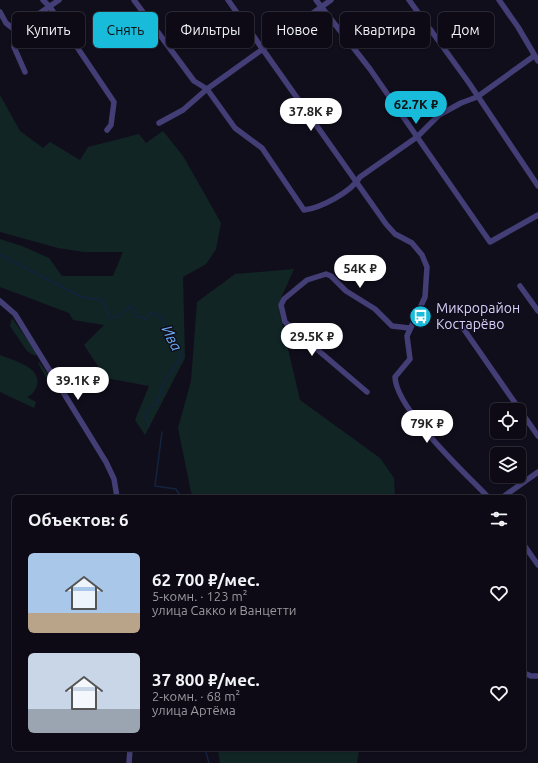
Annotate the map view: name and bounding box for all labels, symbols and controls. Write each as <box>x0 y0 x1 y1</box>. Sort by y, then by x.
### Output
chip: Купить <box>12 12 85 48</box>
chip: Снять <box>93 12 158 48</box>
chip: Фильтры <box>166 12 254 48</box>
chip: Новое <box>262 12 332 48</box>
chip: Квартира <box>340 12 430 48</box>
chip: Дом <box>438 12 494 48</box>
pin: 62.7K ₽ <box>379 91 453 125</box>
text: 62.7K ₽ <box>394 97 438 111</box>
pin: 37.8K ₽ <box>274 98 348 132</box>
text: 37.8K ₽ <box>289 104 333 118</box>
pin: 54K ₽ <box>332 255 388 289</box>
text: 54K ₽ <box>343 261 377 275</box>
place label: Микрорайон Костарёво <box>436 300 520 332</box>
bus stop icon: Микрорайон Костарёво <box>407 303 433 329</box>
water label: Ива <box>158 322 186 354</box>
pin: 29.5K ₽ <box>275 323 349 357</box>
text: 29.5K ₽ <box>290 329 334 343</box>
pin: 39.1K ₽ <box>41 367 115 401</box>
text: 39.1K ₽ <box>56 373 100 387</box>
map controls <box>490 403 526 483</box>
button: locate <box>490 403 526 439</box>
pin: 79K ₽ <box>399 410 455 444</box>
text: 79K ₽ <box>410 416 444 430</box>
button: layers <box>490 447 526 483</box>
icon: filters <box>488 508 510 530</box>
text: Объектов: 6 <box>28 510 128 529</box>
icon: home <box>60 569 108 617</box>
text: 62 700 ₽/мес. <box>152 570 260 589</box>
icon: heart <box>488 582 510 604</box>
text: 5-комн. · 123 m² <box>152 589 247 603</box>
text: улица Сакко и Ванцетти <box>152 603 296 617</box>
icon: home <box>60 669 108 717</box>
text: 37 800 ₽/мес. <box>152 670 260 689</box>
icon: heart <box>488 682 510 704</box>
text: 2-комн. · 68 m² <box>152 689 240 703</box>
text: улица Артёма <box>152 703 236 717</box>

